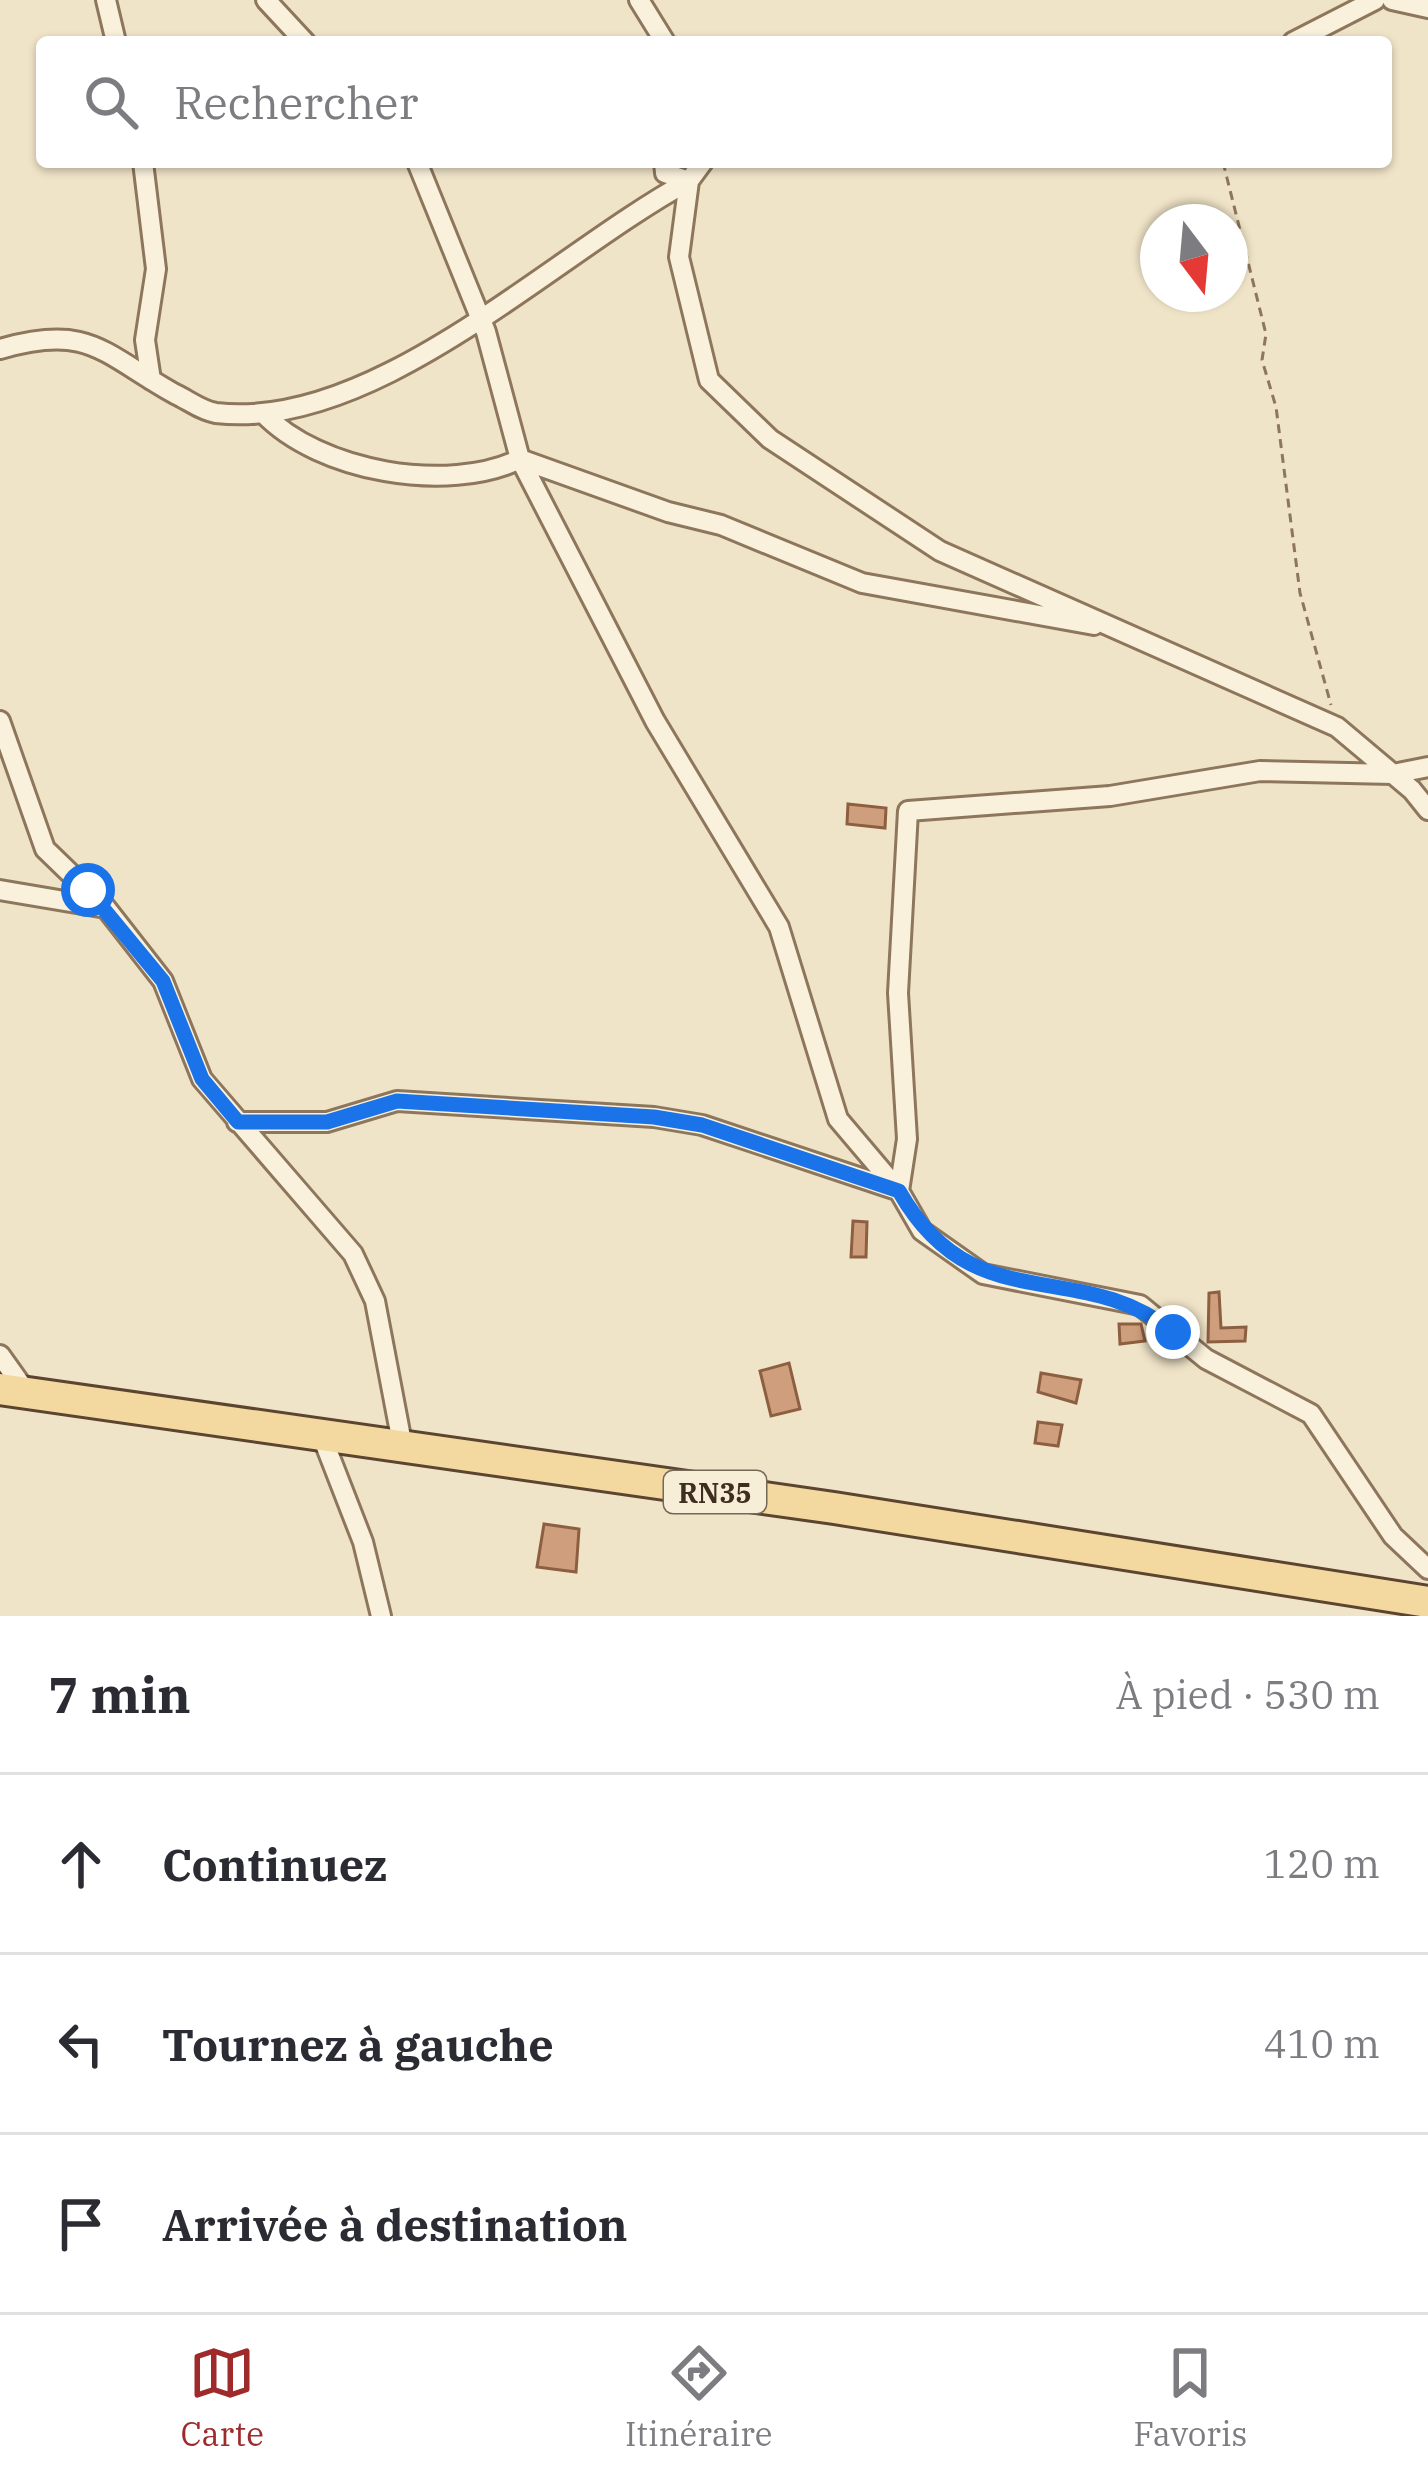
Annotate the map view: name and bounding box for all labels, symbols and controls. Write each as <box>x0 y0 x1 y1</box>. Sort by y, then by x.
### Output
search box <box>36 36 1392 168</box>
icon: search <box>78 69 144 135</box>
text: Rechercher <box>174 73 418 131</box>
north arrow <box>1140 204 1248 312</box>
route start <box>61 863 115 917</box>
route end <box>1146 1305 1200 1359</box>
road number: RN35 <box>664 1471 766 1513</box>
text: 7 min <box>48 1661 191 1727</box>
text: À pied · 530 m <box>1116 1669 1380 1720</box>
icon: ahead <box>48 1831 114 1897</box>
text: Continuez <box>162 1835 387 1893</box>
text: 120 m <box>1264 1838 1380 1889</box>
icon: left <box>48 2011 114 2077</box>
text: Tournez à gauche <box>162 2015 554 2073</box>
text: 410 m <box>1264 2018 1380 2069</box>
icon: arrive <box>48 2191 114 2257</box>
text: Arrivée à destination <box>162 2195 628 2253</box>
tab: Carte <box>181 2340 264 2455</box>
tab: Itinéraire <box>625 2340 773 2455</box>
tab: Favoris <box>1134 2340 1247 2455</box>

